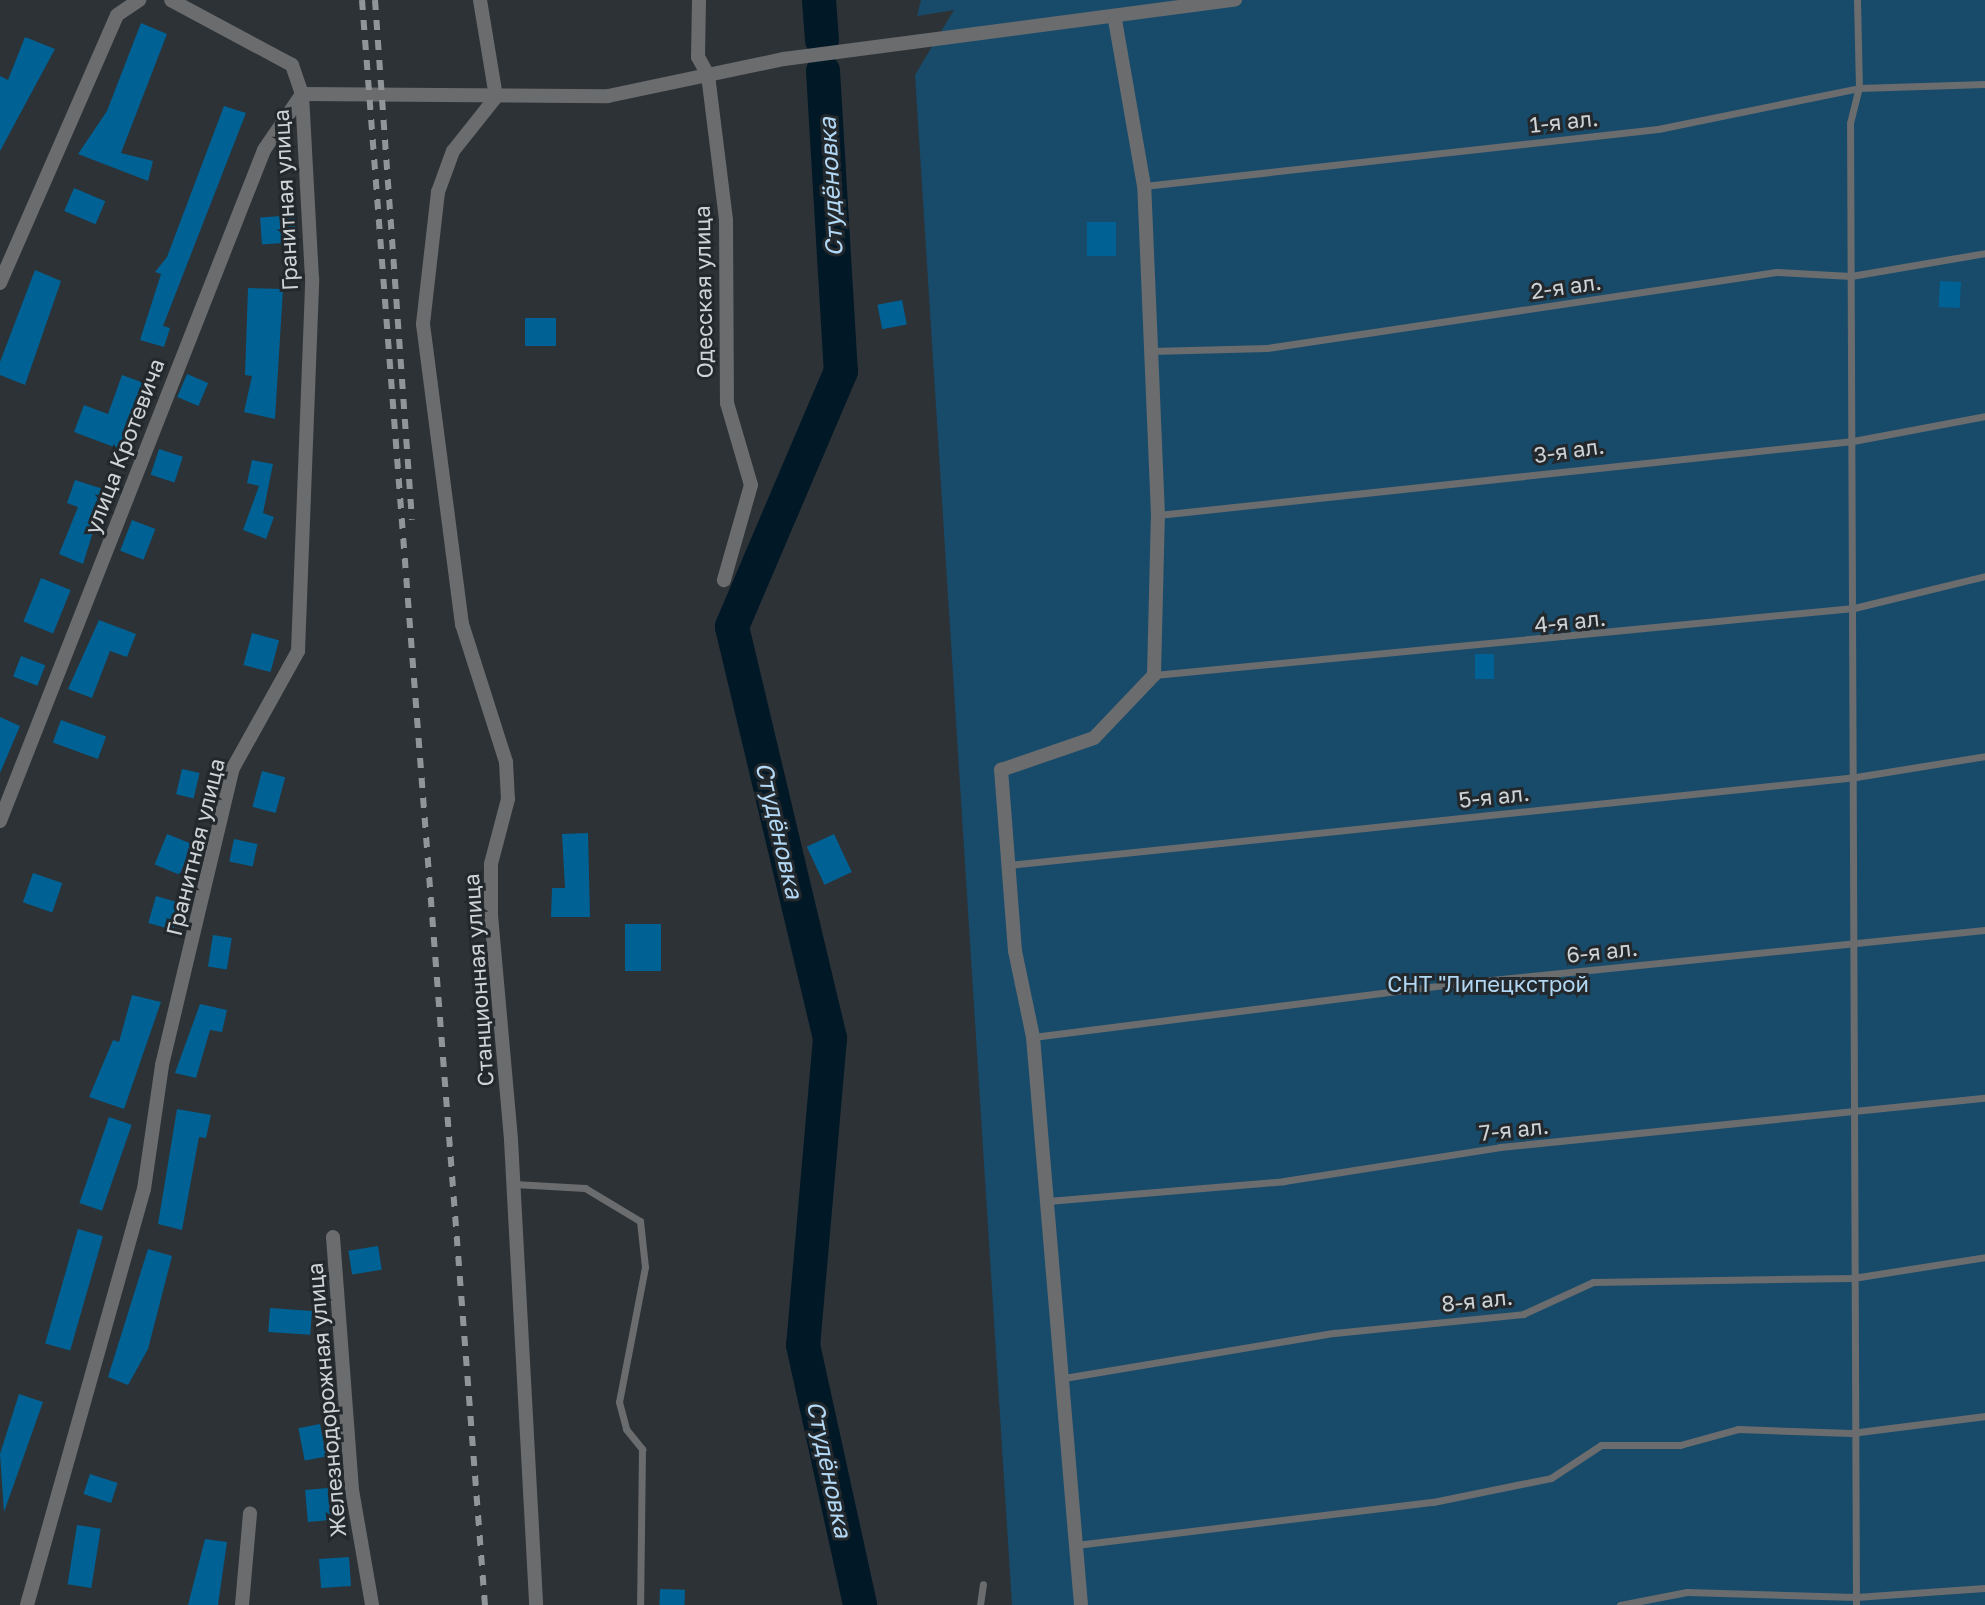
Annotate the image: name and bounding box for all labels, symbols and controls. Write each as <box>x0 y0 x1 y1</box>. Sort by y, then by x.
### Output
street label: 1-я ал. <box>1528 104 1600 138</box>
street label: Гранитная улица <box>267 109 303 291</box>
water label: Студёновка <box>812 117 848 257</box>
street label: Одесская улица <box>688 205 718 379</box>
street label: 2-я ал. <box>1529 268 1603 304</box>
street label: улица Кротевича <box>78 355 170 537</box>
street label: 3-я ал. <box>1532 432 1606 468</box>
street label: 4-я ал. <box>1533 604 1607 638</box>
street label: Гранитная улица <box>160 756 230 938</box>
water label: Студёновка <box>750 759 810 901</box>
street label: 5-я ал. <box>1457 779 1531 813</box>
street label: Станционная улица <box>457 873 499 1087</box>
street label: 6-я ал. <box>1565 934 1639 968</box>
park label: СНТ "Липецкстрой <box>1387 971 1589 997</box>
street label: 7-я ал. <box>1478 1112 1550 1146</box>
street label: Железнодорожная улица <box>301 1262 351 1538</box>
street label: 8-я ал. <box>1440 1283 1514 1317</box>
water label: Студёновка <box>801 1398 859 1540</box>

